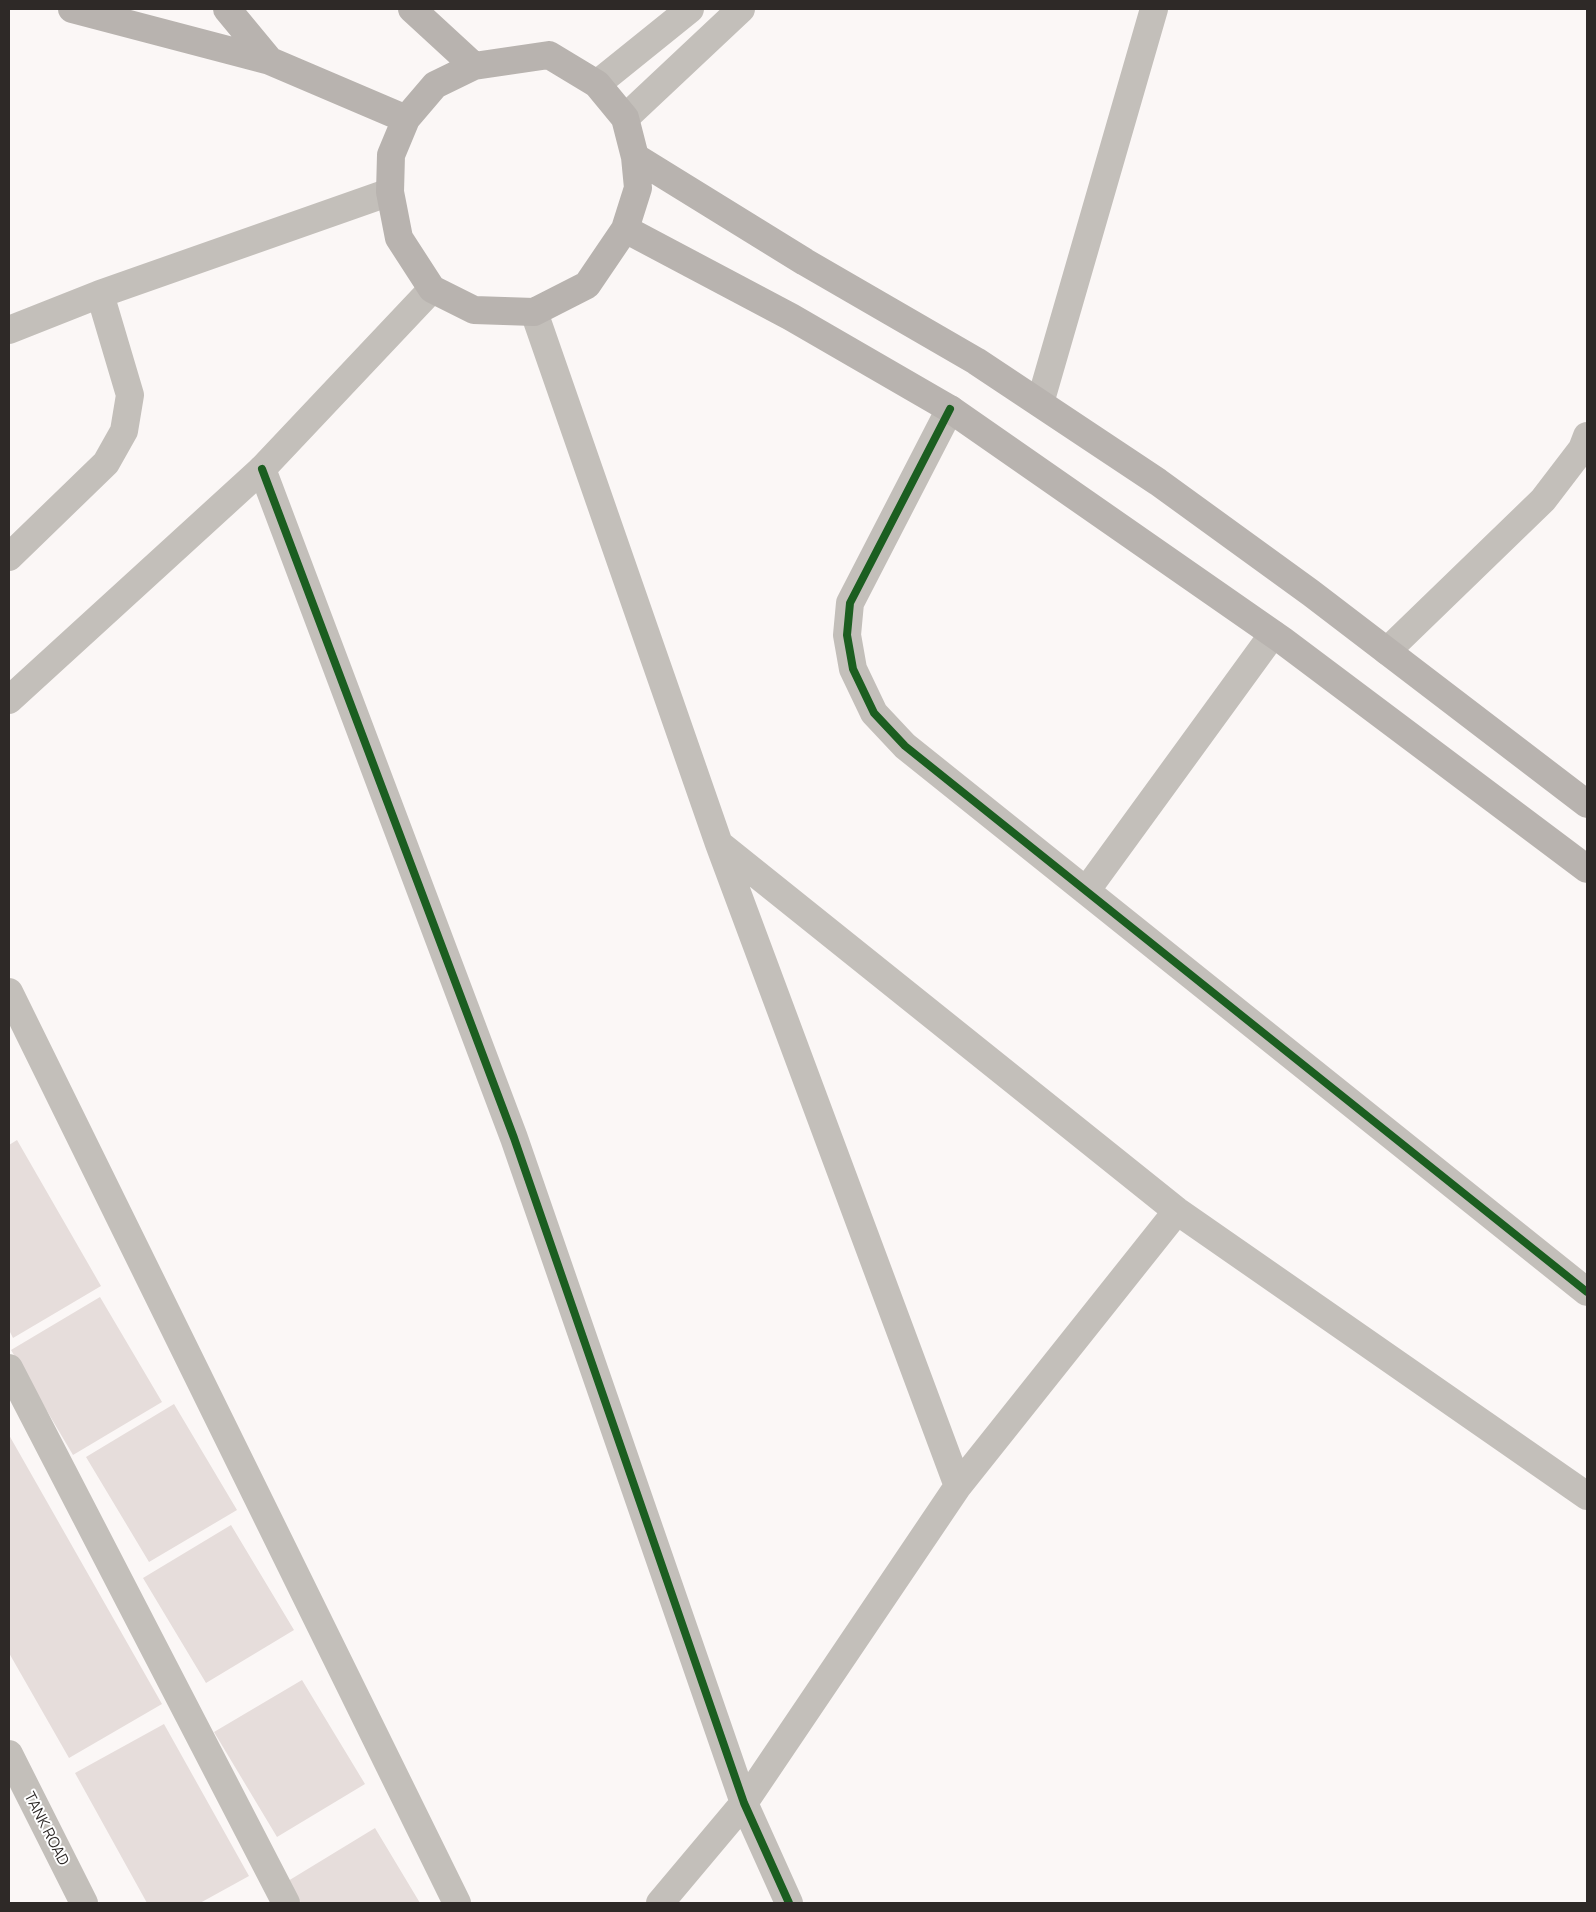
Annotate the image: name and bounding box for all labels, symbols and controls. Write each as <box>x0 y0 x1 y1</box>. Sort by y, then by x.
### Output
street label: TANK ROAD <box>20 1789 72 1869</box>

